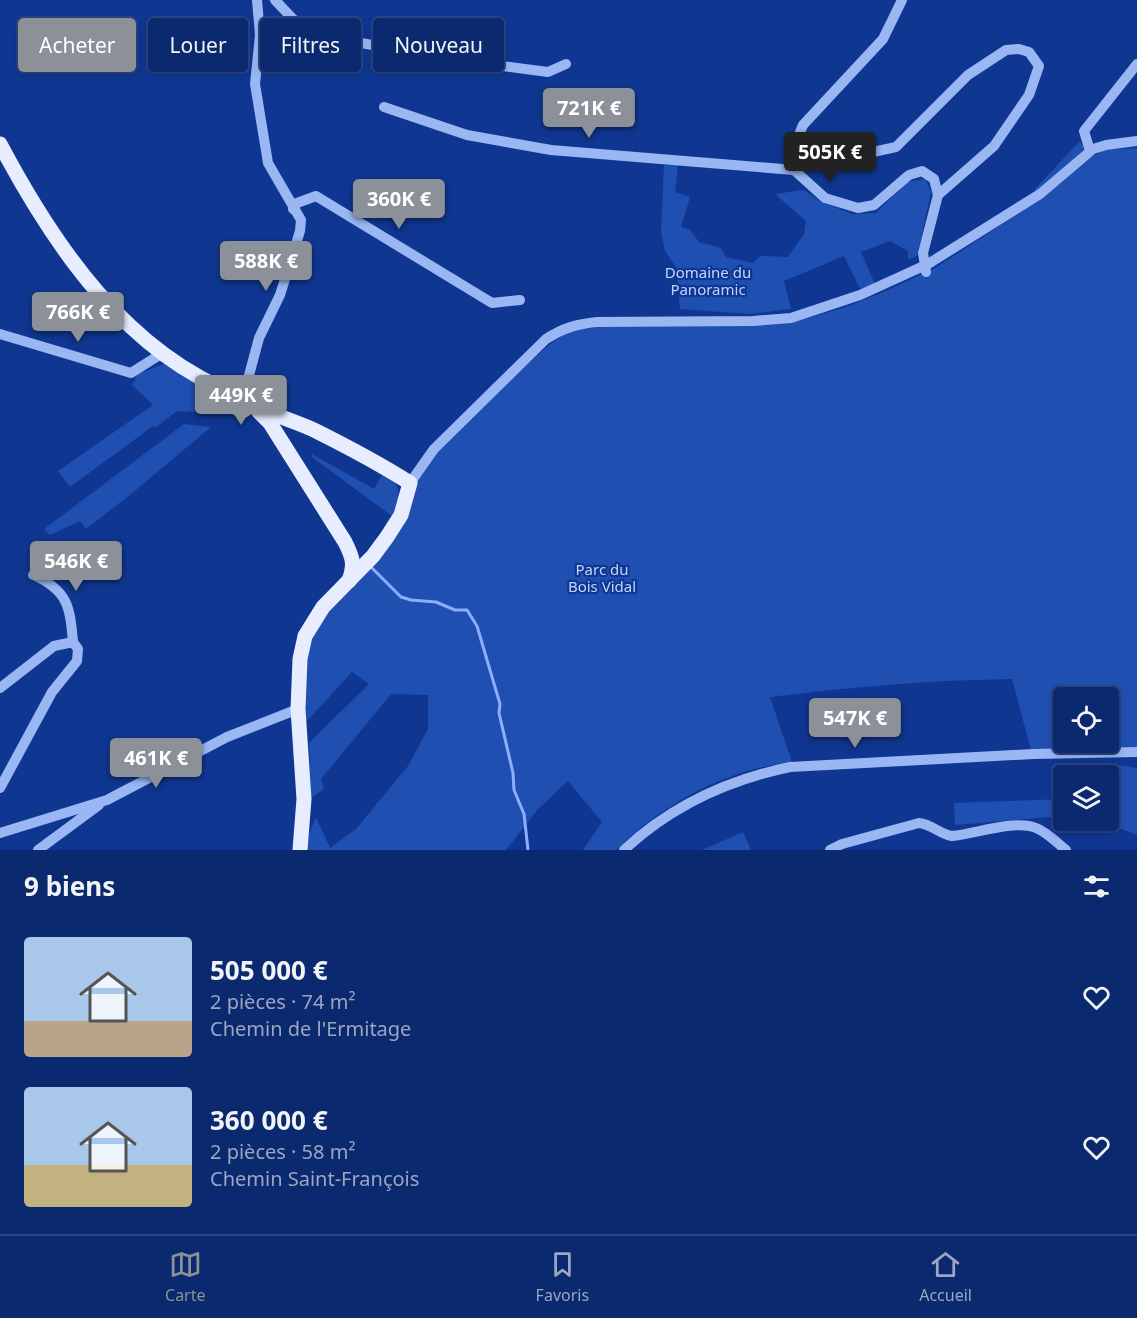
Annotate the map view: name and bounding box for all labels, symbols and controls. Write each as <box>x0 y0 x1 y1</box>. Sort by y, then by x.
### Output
chip: Acheter <box>18 18 136 72</box>
chip: Louer <box>148 18 248 72</box>
chip: Filtres <box>260 18 361 72</box>
chip: Nouveau <box>373 18 504 72</box>
pin: 721K € <box>540 88 638 139</box>
text: 721K € <box>557 94 621 121</box>
pin: 505K € <box>781 132 879 183</box>
text: 505K € <box>798 138 862 165</box>
pin: 360K € <box>350 179 448 230</box>
text: 360K € <box>367 185 431 212</box>
pin: 588K € <box>217 241 315 292</box>
text: 588K € <box>234 247 298 274</box>
park label: Domaine du Panoramic <box>665 262 751 299</box>
pin: 766K € <box>29 292 127 343</box>
text: 766K € <box>46 298 110 325</box>
pin: 449K € <box>192 375 290 426</box>
text: 449K € <box>209 381 273 408</box>
pin: 546K € <box>27 541 125 592</box>
text: 546K € <box>44 547 108 574</box>
park label: Parc du Bois Vidal <box>568 559 636 596</box>
map controls <box>1053 687 1119 831</box>
button: locate <box>1053 687 1119 753</box>
pin: 547K € <box>806 698 904 749</box>
text: 547K € <box>823 704 887 731</box>
pin: 461K € <box>107 738 205 789</box>
text: 461K € <box>124 744 188 771</box>
button: layers <box>1053 765 1119 831</box>
text: 9 biens <box>24 868 115 904</box>
icon: filters <box>1080 870 1113 903</box>
text: 505 000 € <box>210 952 328 988</box>
icon: home <box>72 961 144 1033</box>
icon: heart <box>1080 981 1113 1014</box>
text: 2 pièces · 74 m² <box>210 988 355 1015</box>
text: Chemin de l'Ermitage <box>210 1015 411 1042</box>
text: 360 000 € <box>210 1102 328 1138</box>
icon: home <box>72 1111 144 1183</box>
icon: heart <box>1080 1131 1113 1164</box>
text: 2 pièces · 58 m² <box>210 1138 355 1165</box>
text: Chemin Saint-François <box>210 1165 419 1192</box>
tab: Carte <box>165 1248 206 1306</box>
tab: Favoris <box>536 1248 589 1306</box>
tab: Accueil <box>919 1248 972 1306</box>

